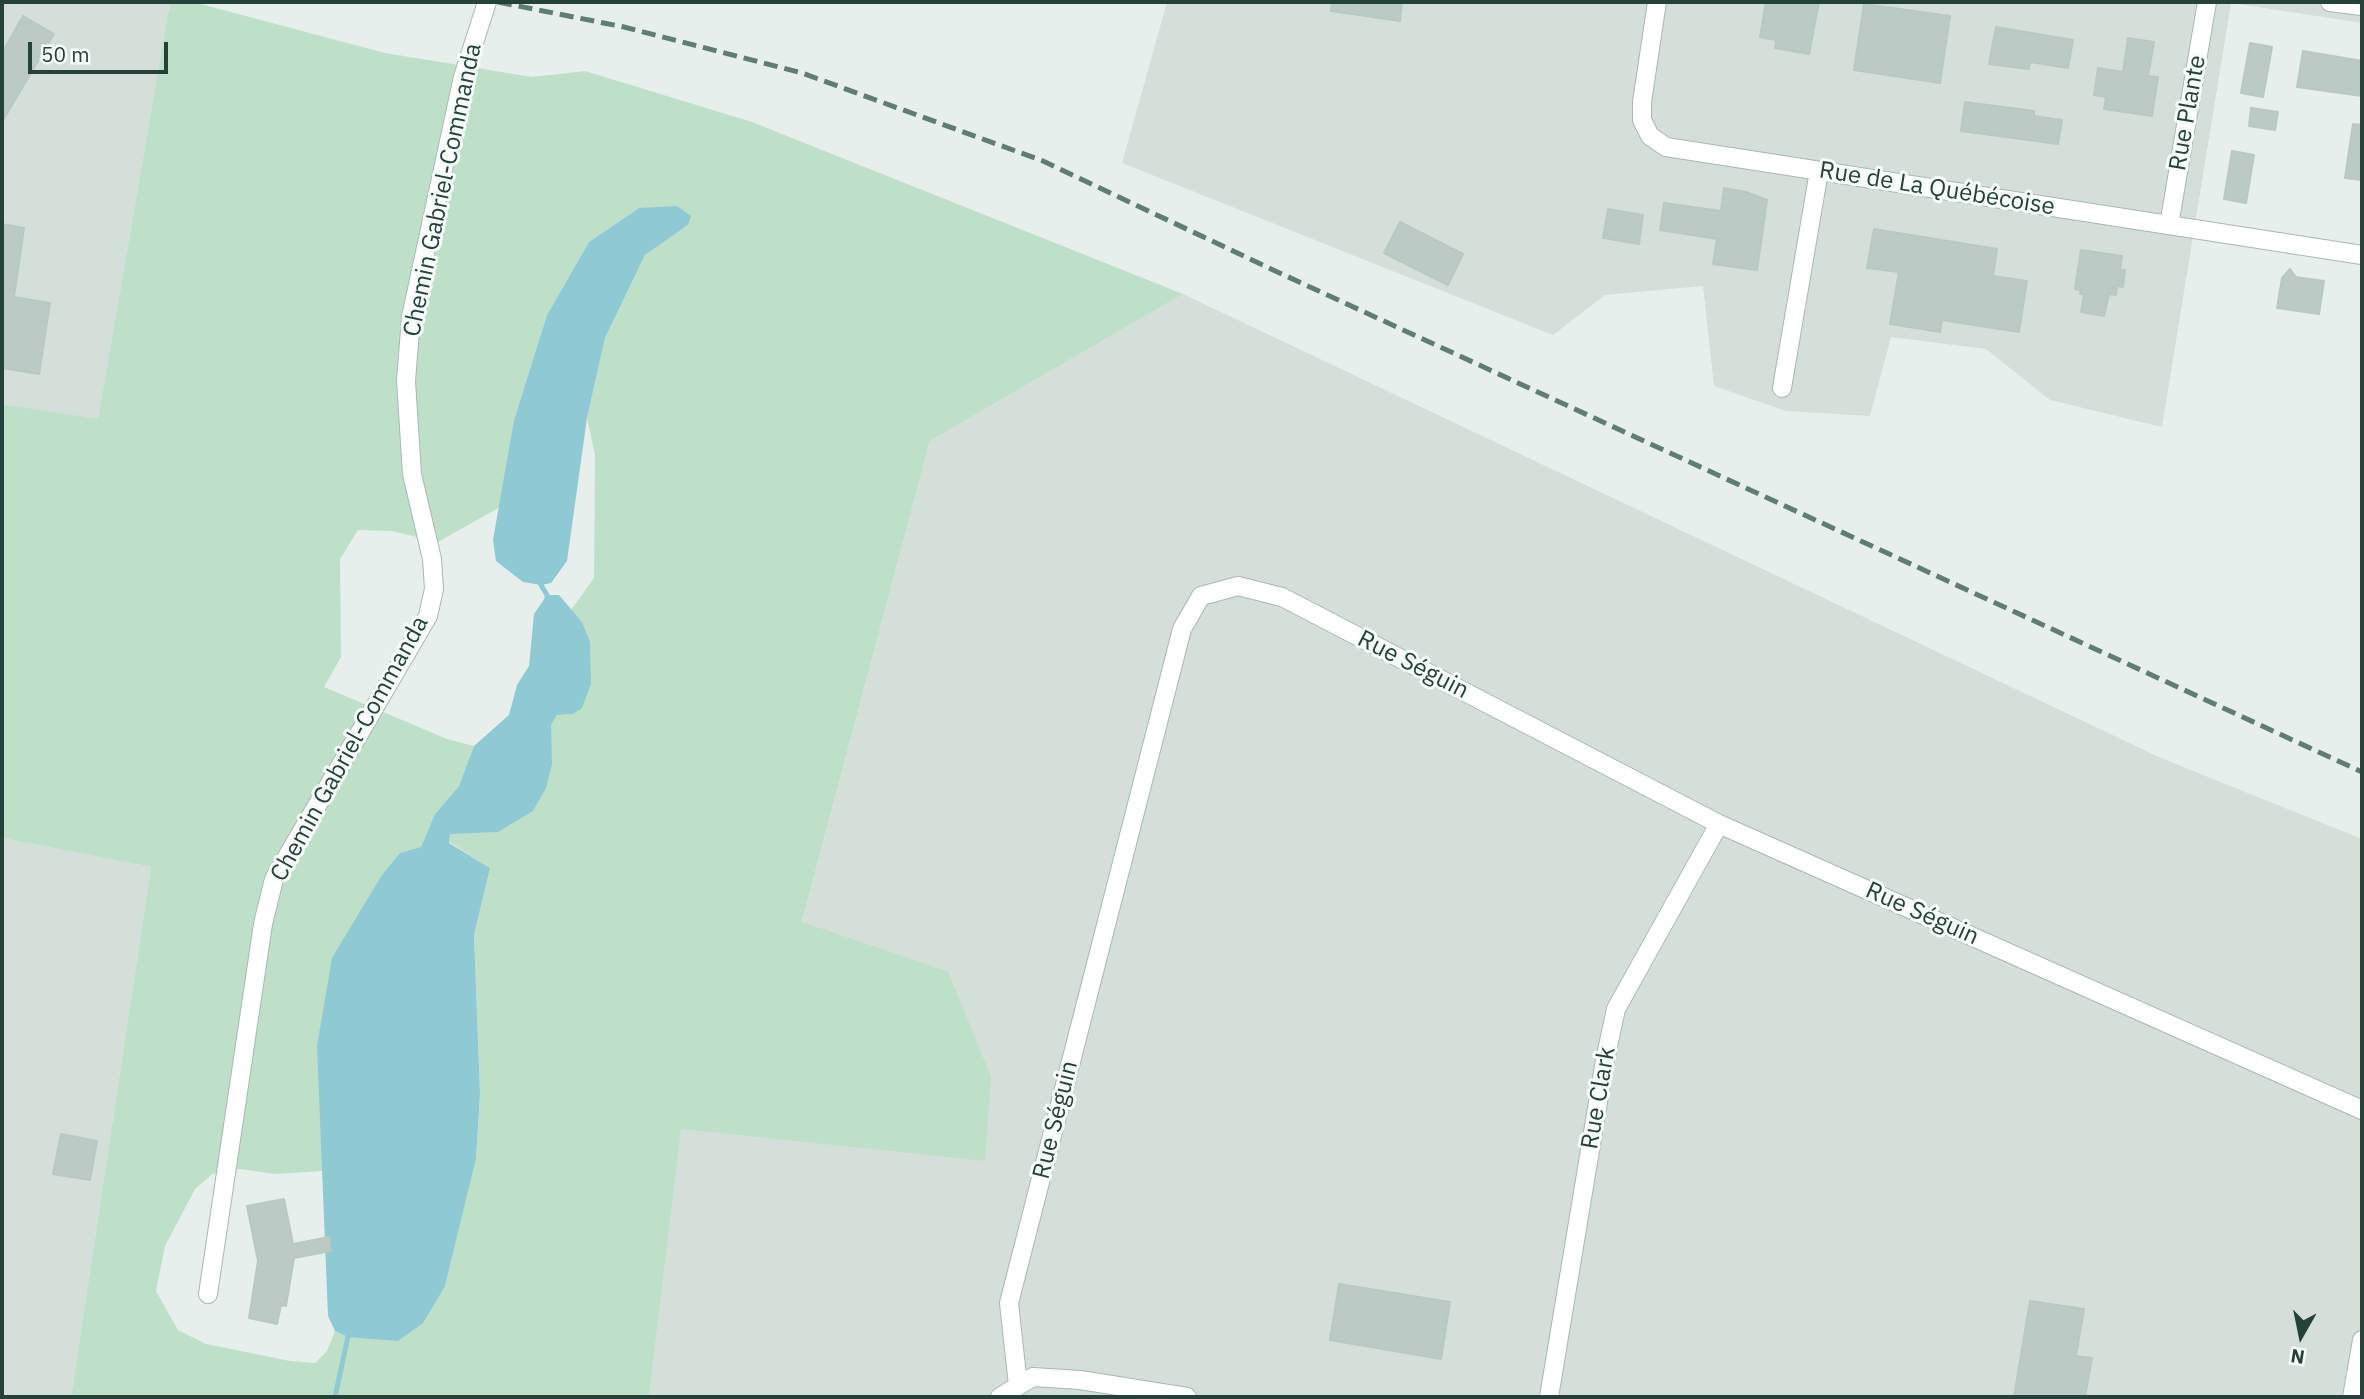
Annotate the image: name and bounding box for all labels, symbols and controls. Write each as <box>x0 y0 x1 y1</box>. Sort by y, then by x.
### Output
scale bar <box>32 28 172 72</box>
text: 50 m <box>41 40 90 68</box>
street label: Chemin Gabriel-Commanda <box>398 41 488 339</box>
street label: Rue Plante <box>2164 53 2212 173</box>
street label: Rue de La Québécoise <box>1817 156 2057 222</box>
street label: Chemin Gabriel-Commanda <box>265 611 435 887</box>
street label: Rue Séguin <box>1353 625 1473 705</box>
street label: Rue Séguin <box>1861 876 1983 952</box>
street label: Rue Clark <box>1576 1045 1622 1151</box>
street label: Rue Séguin <box>1027 1058 1085 1182</box>
north arrow <box>2266 1301 2336 1371</box>
text: N <box>2289 1344 2306 1370</box>

